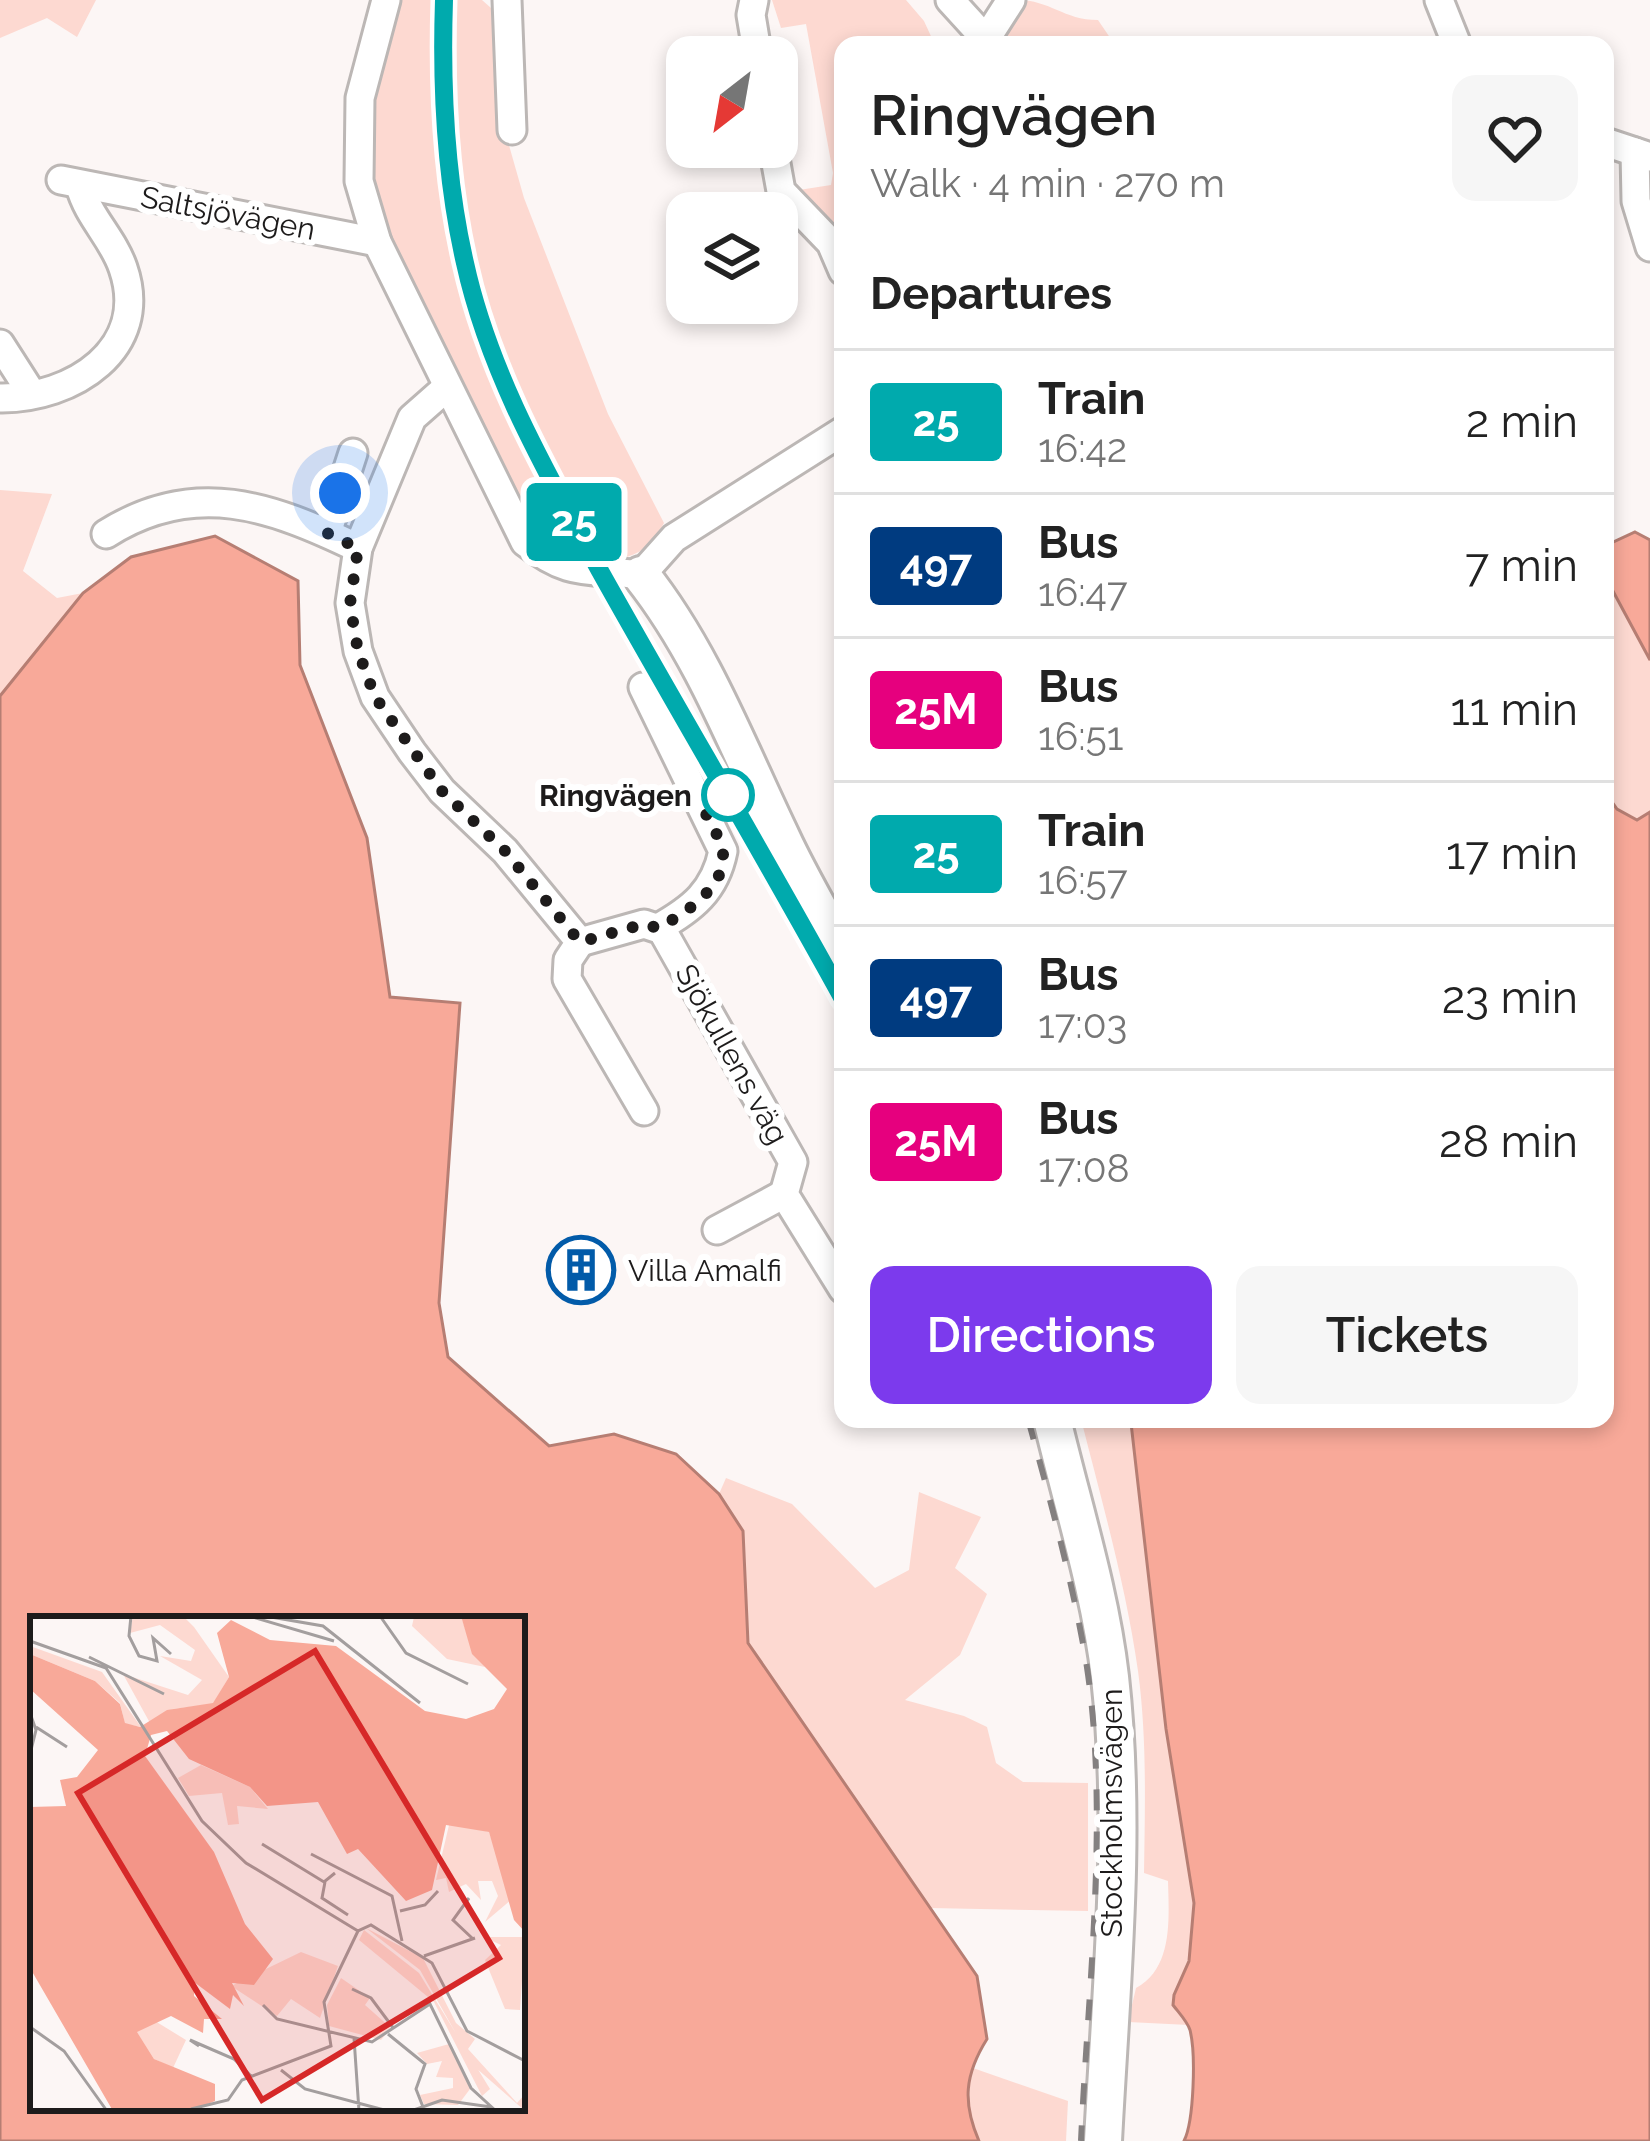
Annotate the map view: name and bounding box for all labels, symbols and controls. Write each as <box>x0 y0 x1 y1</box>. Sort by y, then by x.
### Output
north arrow <box>666 36 798 168</box>
map controls <box>666 36 798 324</box>
button: heart <box>1452 75 1578 201</box>
text: Ringvägen <box>870 81 1157 148</box>
text: Walk · 4 min · 270 m <box>870 160 1225 206</box>
street label: Saltsjövägen <box>138 179 318 247</box>
button: layers <box>666 192 798 324</box>
text: Departures <box>870 267 1112 320</box>
text: Train <box>1038 372 1145 425</box>
text: 2 min <box>1466 395 1578 448</box>
text: 25 <box>913 397 959 446</box>
text: 16:42 <box>1038 425 1127 471</box>
your location <box>310 463 370 523</box>
line badge: 25 <box>520 483 628 561</box>
text: 25 <box>551 497 597 546</box>
text: Bus <box>1038 516 1119 569</box>
text: 7 min <box>1465 539 1578 592</box>
text: 497 <box>900 541 972 590</box>
text: 16:47 <box>1038 569 1128 615</box>
text: Bus <box>1038 660 1119 713</box>
text: 11 min <box>1451 683 1578 736</box>
text: 25M <box>894 685 978 734</box>
text: 16:51 <box>1038 713 1124 759</box>
marker: Ringvägen <box>703 770 753 820</box>
place label: Ringvägen <box>539 778 692 813</box>
text: Train <box>1038 804 1145 857</box>
text: 17 min <box>1446 827 1578 880</box>
text: 25 <box>913 829 959 878</box>
text: 16:57 <box>1038 857 1128 903</box>
text: Bus <box>1038 948 1119 1001</box>
street label: Sjökullens väg <box>668 958 796 1150</box>
text: 23 min <box>1442 971 1578 1024</box>
text: 497 <box>900 973 972 1022</box>
text: 17:03 <box>1038 1001 1127 1047</box>
text: Bus <box>1038 1092 1119 1145</box>
text: 28 min <box>1439 1115 1578 1168</box>
text: 25M <box>894 1117 978 1166</box>
text: 17:08 <box>1038 1145 1130 1191</box>
building icon: Villa Amalfi <box>546 1235 616 1305</box>
place label: Villa Amalfi <box>628 1253 782 1288</box>
button: Directions <box>870 1266 1212 1404</box>
button: Tickets <box>1236 1266 1578 1404</box>
inset map <box>30 1616 525 2111</box>
street label: Stockholmsvägen <box>1094 1689 1129 1937</box>

